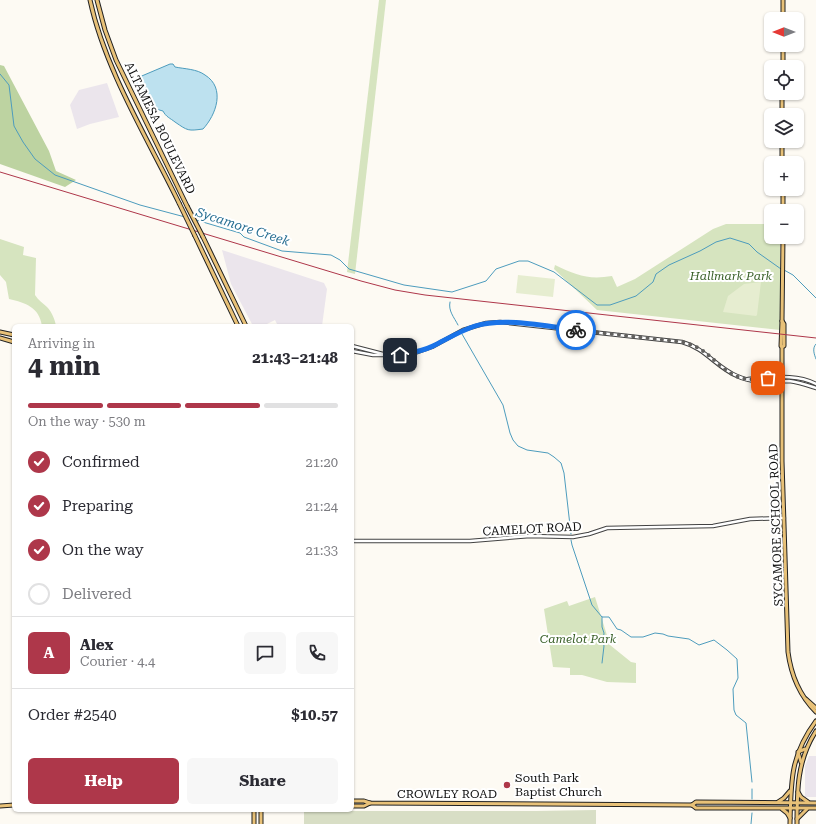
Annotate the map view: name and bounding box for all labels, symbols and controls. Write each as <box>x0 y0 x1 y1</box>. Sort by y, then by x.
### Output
north arrow <box>764 12 804 52</box>
map controls <box>764 12 804 244</box>
street label: ALTAMESA BOULEVARD <box>122 60 198 196</box>
button: locate <box>764 60 804 100</box>
button: layers <box>764 108 804 148</box>
button: + <box>764 156 804 196</box>
water label: Sycamore Creek <box>193 204 292 249</box>
button: − <box>764 204 804 244</box>
park label: Hallmark Park <box>689 269 773 283</box>
courier <box>556 310 596 350</box>
icon: bike <box>565 319 587 341</box>
text: Arriving in <box>28 336 95 351</box>
pin <box>383 338 417 372</box>
icon: home <box>389 344 411 366</box>
text: 21:43–21:48 <box>252 349 338 367</box>
text: 4 min <box>28 351 100 381</box>
pin <box>751 361 785 395</box>
icon: bag <box>757 367 779 389</box>
text: On the way · 530 m <box>28 414 145 429</box>
street label: SYCAMORE SCHOOL ROAD <box>766 443 786 607</box>
icon: check <box>28 451 50 473</box>
text: Confirmed <box>62 453 140 471</box>
text: 21:20 <box>306 455 338 470</box>
icon: check <box>28 495 50 517</box>
text: Preparing <box>62 497 133 515</box>
text: 21:24 <box>306 499 338 514</box>
street label: CAMELOT ROAD <box>482 519 582 539</box>
icon: check <box>28 539 50 561</box>
text: On the way <box>62 541 144 559</box>
text: 21:33 <box>306 543 338 558</box>
text: Delivered <box>62 585 132 603</box>
button: chat <box>244 632 286 674</box>
button: phone <box>296 632 338 674</box>
park label: Camelot Park <box>540 632 617 646</box>
text: Alex <box>80 636 113 654</box>
text: A <box>44 644 54 662</box>
text: Courier · 4.4 <box>80 654 155 669</box>
text: Order #2540 <box>28 706 117 724</box>
text: $10.57 <box>291 706 338 724</box>
button: Help <box>28 758 179 804</box>
button: Share <box>187 758 338 804</box>
place label: South Park Baptist Church <box>515 771 602 799</box>
marker: South Park Baptist Church <box>502 780 512 790</box>
street label: CROWLEY ROAD <box>397 787 497 801</box>

